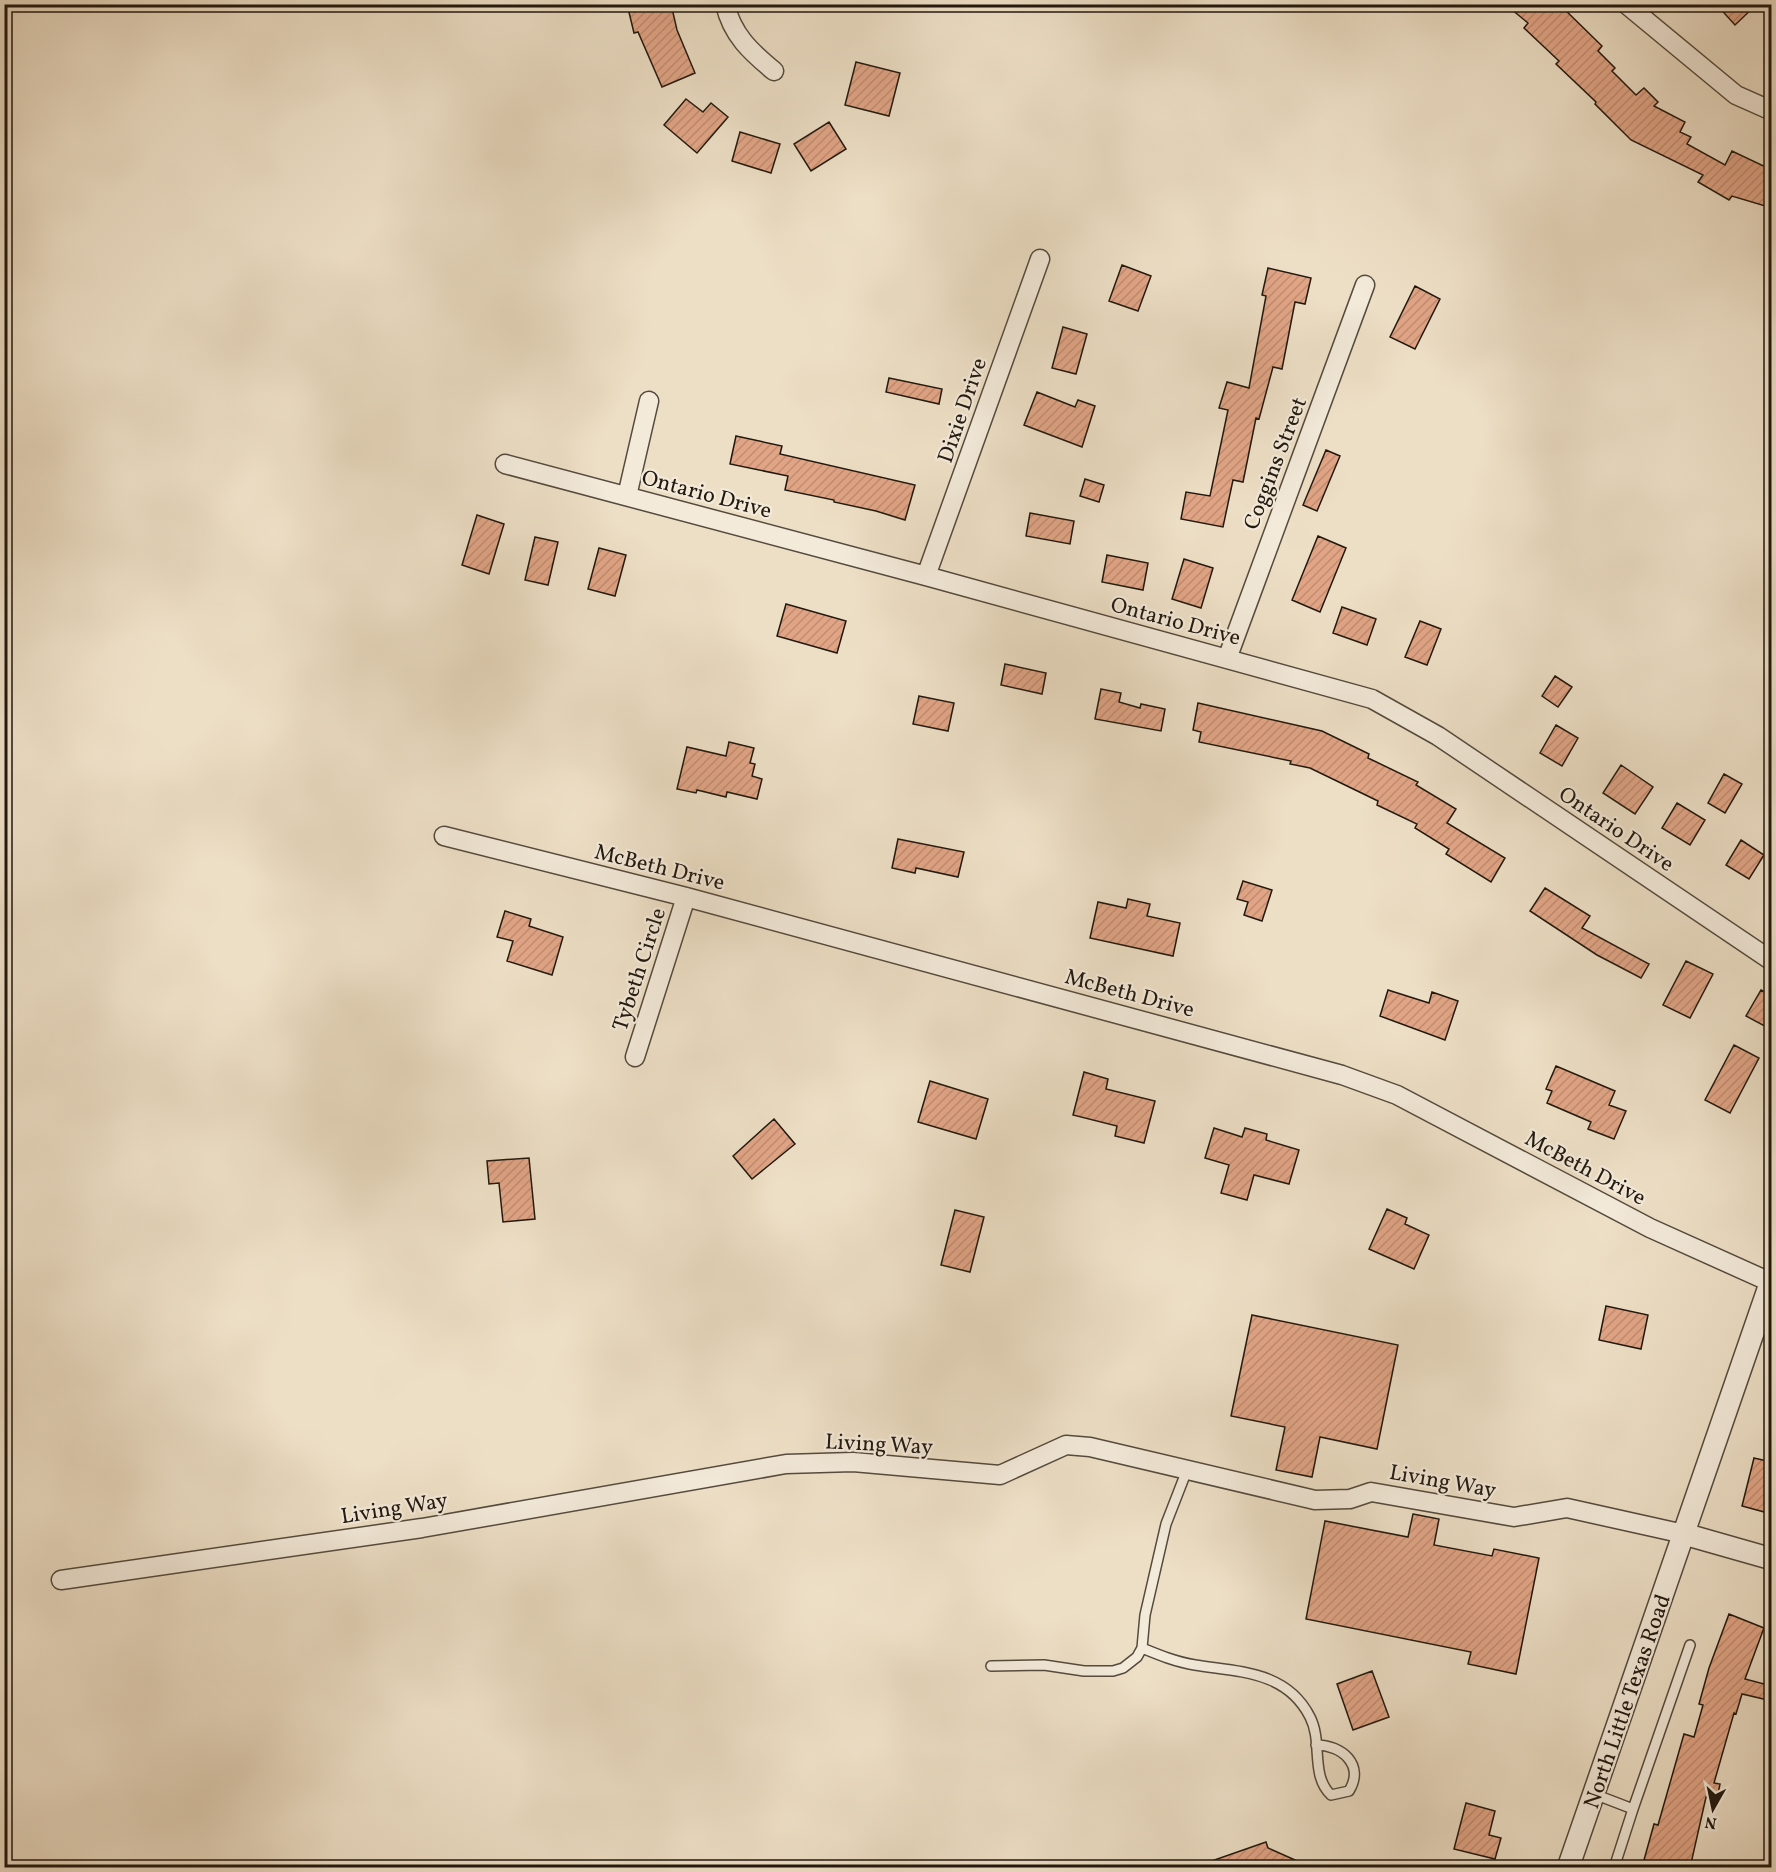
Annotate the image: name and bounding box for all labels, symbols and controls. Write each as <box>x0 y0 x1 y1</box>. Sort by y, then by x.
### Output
street label: Dixie Drive <box>931 354 996 468</box>
street label: Coggins Street <box>1237 393 1316 535</box>
street label: Ontario Drive <box>638 463 775 528</box>
street label: Ontario Drive <box>1107 590 1244 655</box>
street label: Ontario Drive <box>1552 780 1680 880</box>
street label: McBeth Drive <box>591 837 728 900</box>
street label: Tybeth Circle <box>606 904 675 1035</box>
street label: McBeth Drive <box>1061 962 1198 1027</box>
street label: McBeth Drive <box>1519 1124 1651 1214</box>
street label: Living Way <box>824 1427 934 1464</box>
street label: Living Way <box>1387 1458 1499 1507</box>
street label: Living Way <box>339 1486 450 1533</box>
street label: North Little Texas Road <box>1577 1590 1680 1813</box>
north arrow <box>1683 1779 1743 1839</box>
text: N <box>1703 1810 1718 1834</box>

